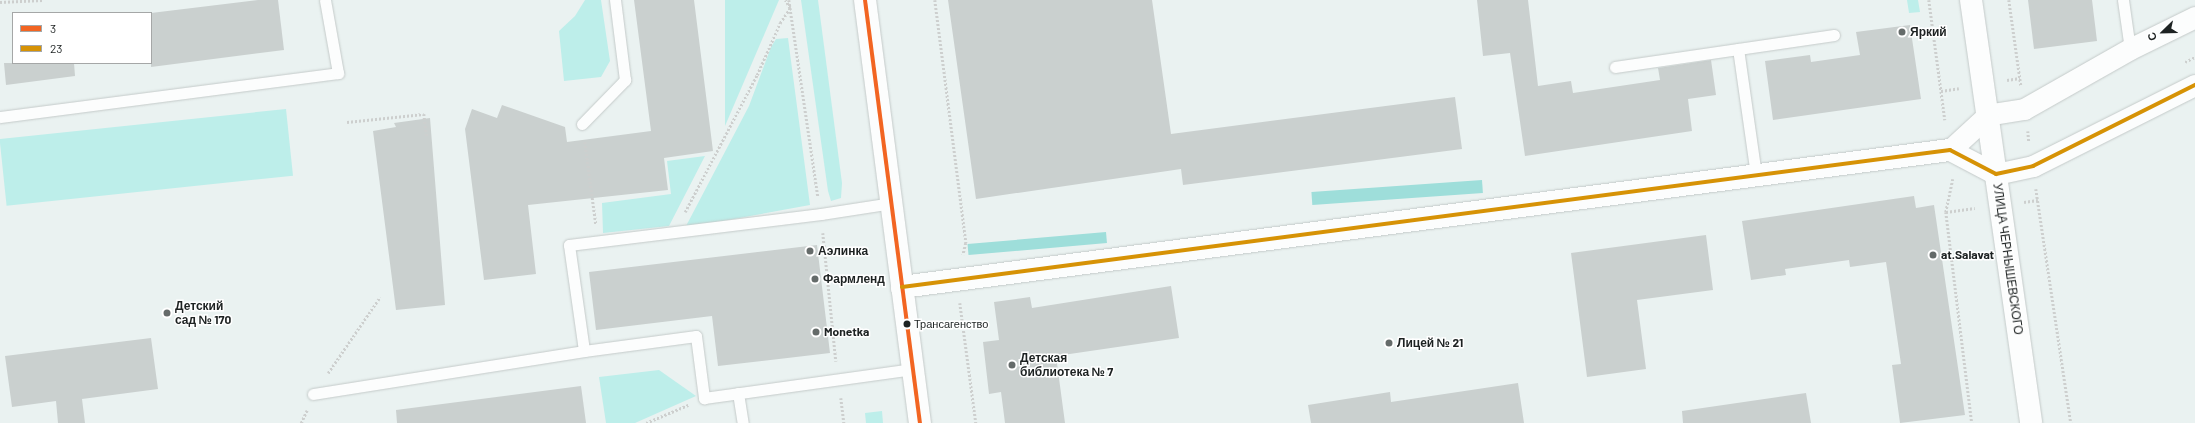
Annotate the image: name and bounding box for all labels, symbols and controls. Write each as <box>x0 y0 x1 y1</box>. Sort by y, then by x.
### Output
legend <box>12 12 152 64</box>
north arrow <box>2143 12 2183 52</box>
text: 3 <box>50 21 56 35</box>
place label: Яркий <box>1910 25 1947 39</box>
marker: Яркий <box>1897 27 1907 37</box>
text: С <box>2144 31 2159 43</box>
text: 23 <box>50 41 63 55</box>
street label: УЛИЦА ЧЕРНЫШЕВСКОГО <box>1990 182 2026 336</box>
place label: Аэлинка <box>818 244 868 258</box>
marker: Аэлинка <box>805 246 815 256</box>
place label: at.Salavat <box>1941 248 1994 262</box>
marker: at.Salavat <box>1928 250 1938 260</box>
place label: Фармленд <box>823 272 885 286</box>
marker: Фармленд <box>810 274 820 284</box>
place label: Детский сад № 170 <box>175 299 231 327</box>
marker: Детский сад № 170 <box>162 308 172 318</box>
place label: Трансагенство <box>914 317 988 331</box>
marker: Трансагенство <box>902 319 912 329</box>
place label: Monetka <box>824 325 869 339</box>
marker: Monetka <box>811 327 821 337</box>
place label: Лицей № 21 <box>1397 336 1463 350</box>
marker: Лицей № 21 <box>1384 338 1394 348</box>
place label: Детская библиотека № 7 <box>1020 351 1113 379</box>
marker: Детская библиотека № 7 <box>1007 360 1017 370</box>

